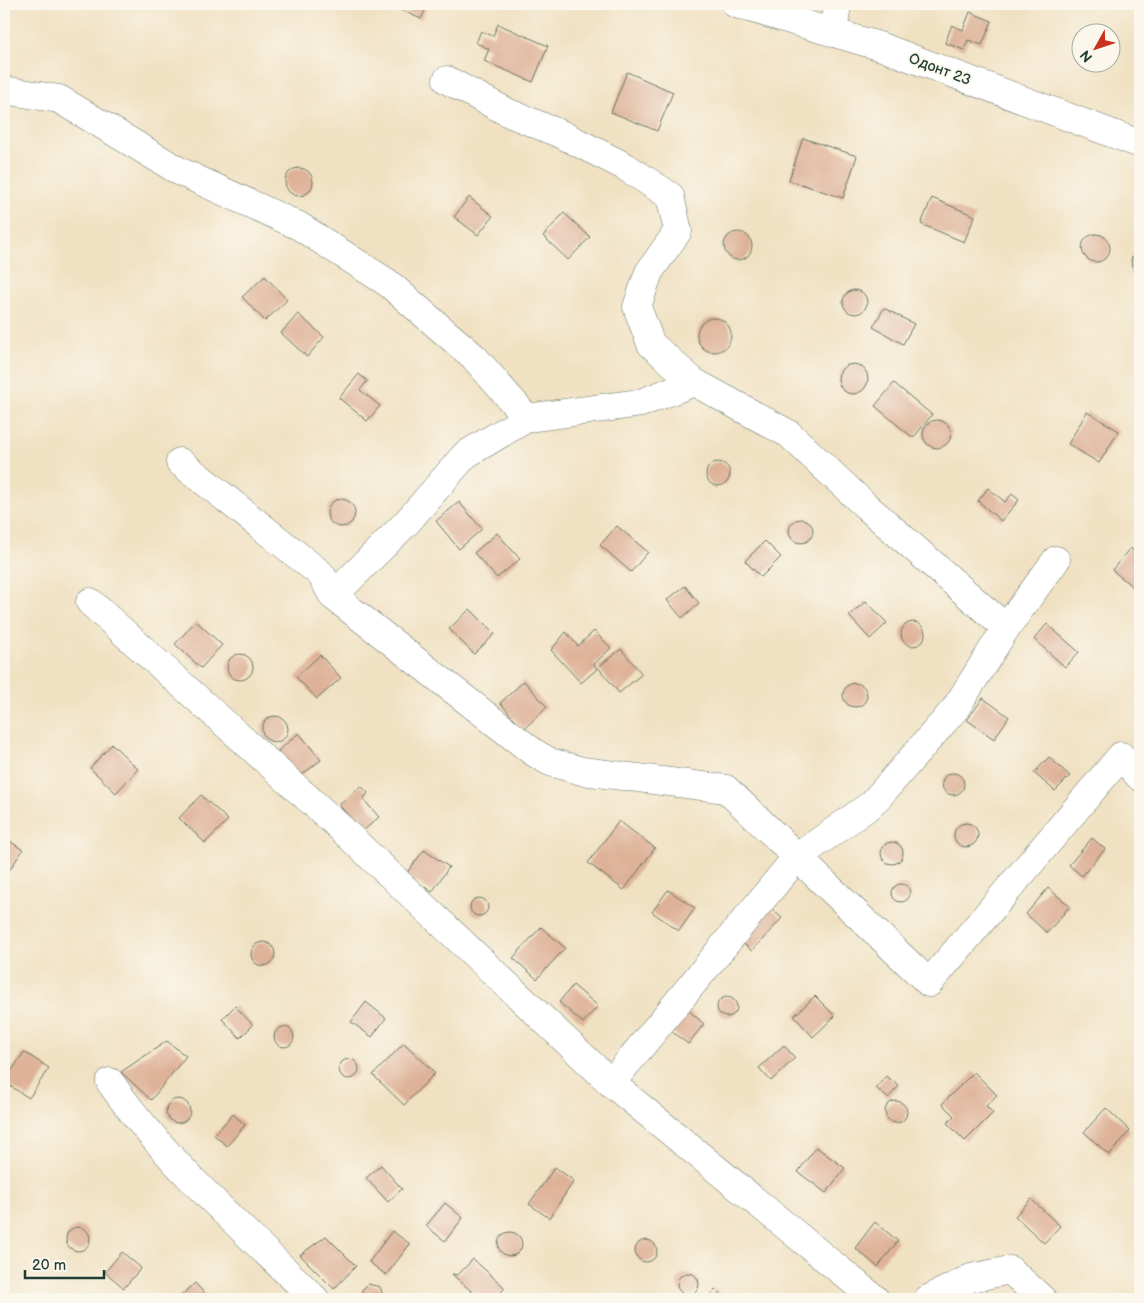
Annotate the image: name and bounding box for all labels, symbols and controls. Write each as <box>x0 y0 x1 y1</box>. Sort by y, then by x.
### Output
north arrow <box>1072 22 1122 72</box>
text: N <box>1077 47 1096 66</box>
street label: Одонт 23 <box>906 49 974 90</box>
scale bar <box>25 1248 104 1280</box>
text: 20 m <box>32 1256 66 1275</box>

